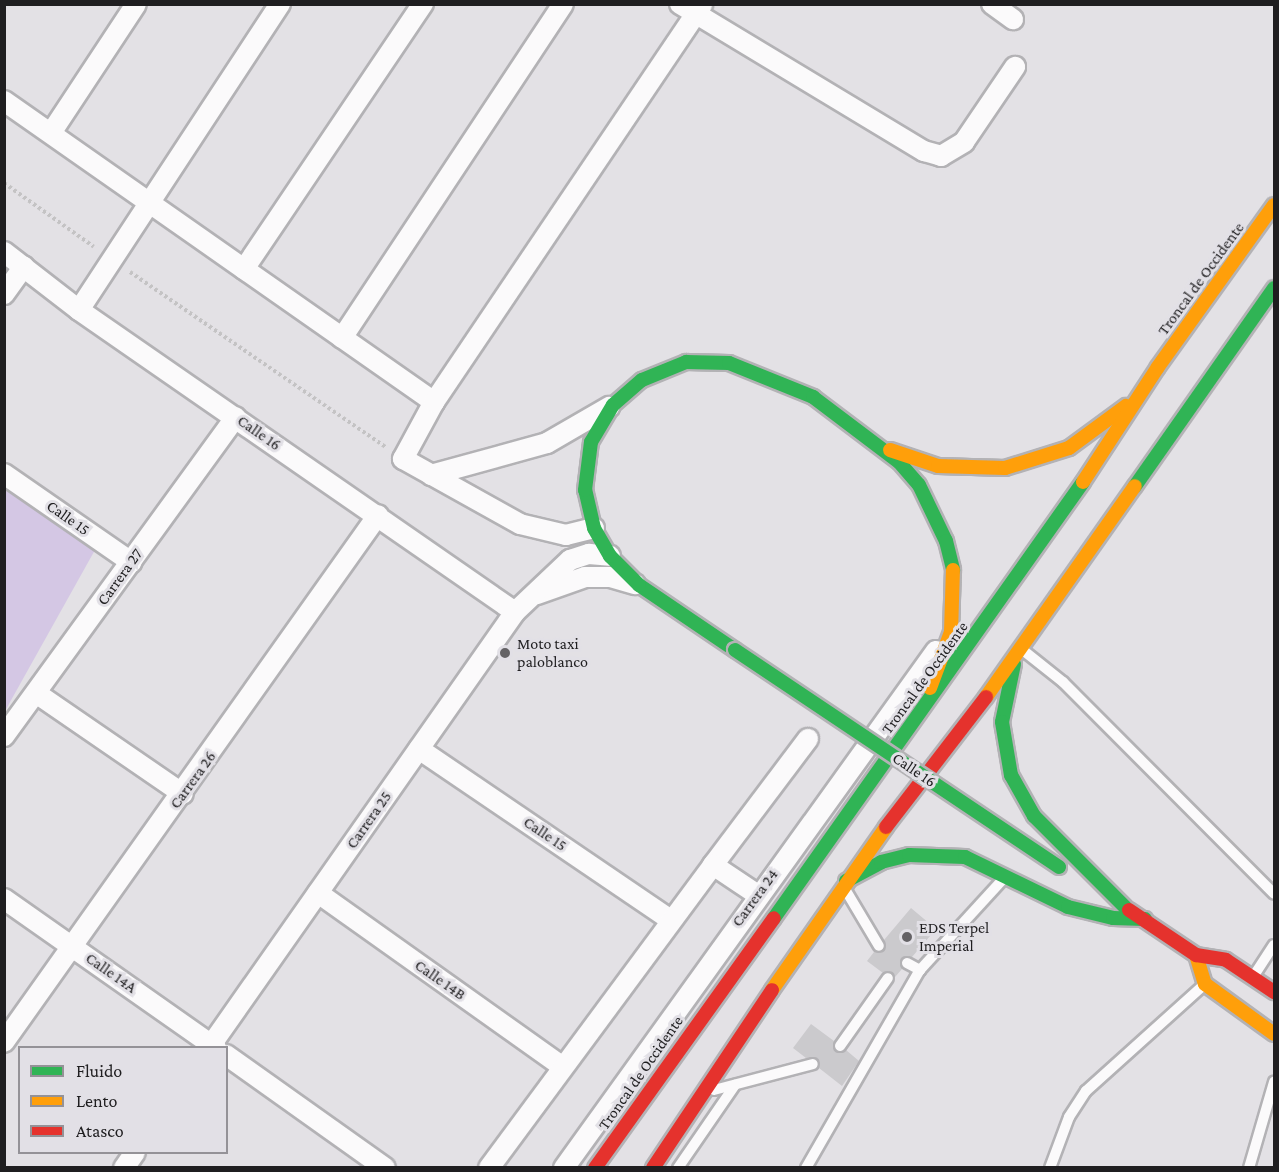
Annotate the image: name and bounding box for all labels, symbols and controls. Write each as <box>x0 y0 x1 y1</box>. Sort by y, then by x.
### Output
street label: Troncal de Occidente <box>1154 219 1248 339</box>
street label: Calle 16 <box>234 411 284 455</box>
street label: Calle 15 <box>43 496 93 540</box>
street label: Carrera 27 <box>93 545 147 609</box>
street label: Troncal de Occidente <box>878 618 972 738</box>
place label: Moto taxi paloblanco <box>517 634 588 672</box>
marker: Moto taxi paloblanco <box>498 646 512 660</box>
street label: Carrera 26 <box>166 748 220 812</box>
street label: Calle 16 <box>888 748 940 792</box>
street label: Carrera 25 <box>342 788 396 852</box>
street label: Calle 15 <box>520 813 570 855</box>
street label: Carrera 24 <box>728 865 782 931</box>
place label: EDS Terpel Imperial <box>919 918 989 956</box>
marker: EDS Terpel Imperial <box>900 930 914 944</box>
street label: Calle 14A <box>82 949 140 997</box>
street label: Calle 14B <box>411 956 469 1004</box>
street label: Troncal de Occidente <box>595 1012 687 1134</box>
legend <box>18 1046 228 1154</box>
text: Fluido <box>76 1061 122 1081</box>
text: Lento <box>76 1091 117 1111</box>
text: Atasco <box>76 1121 124 1141</box>

